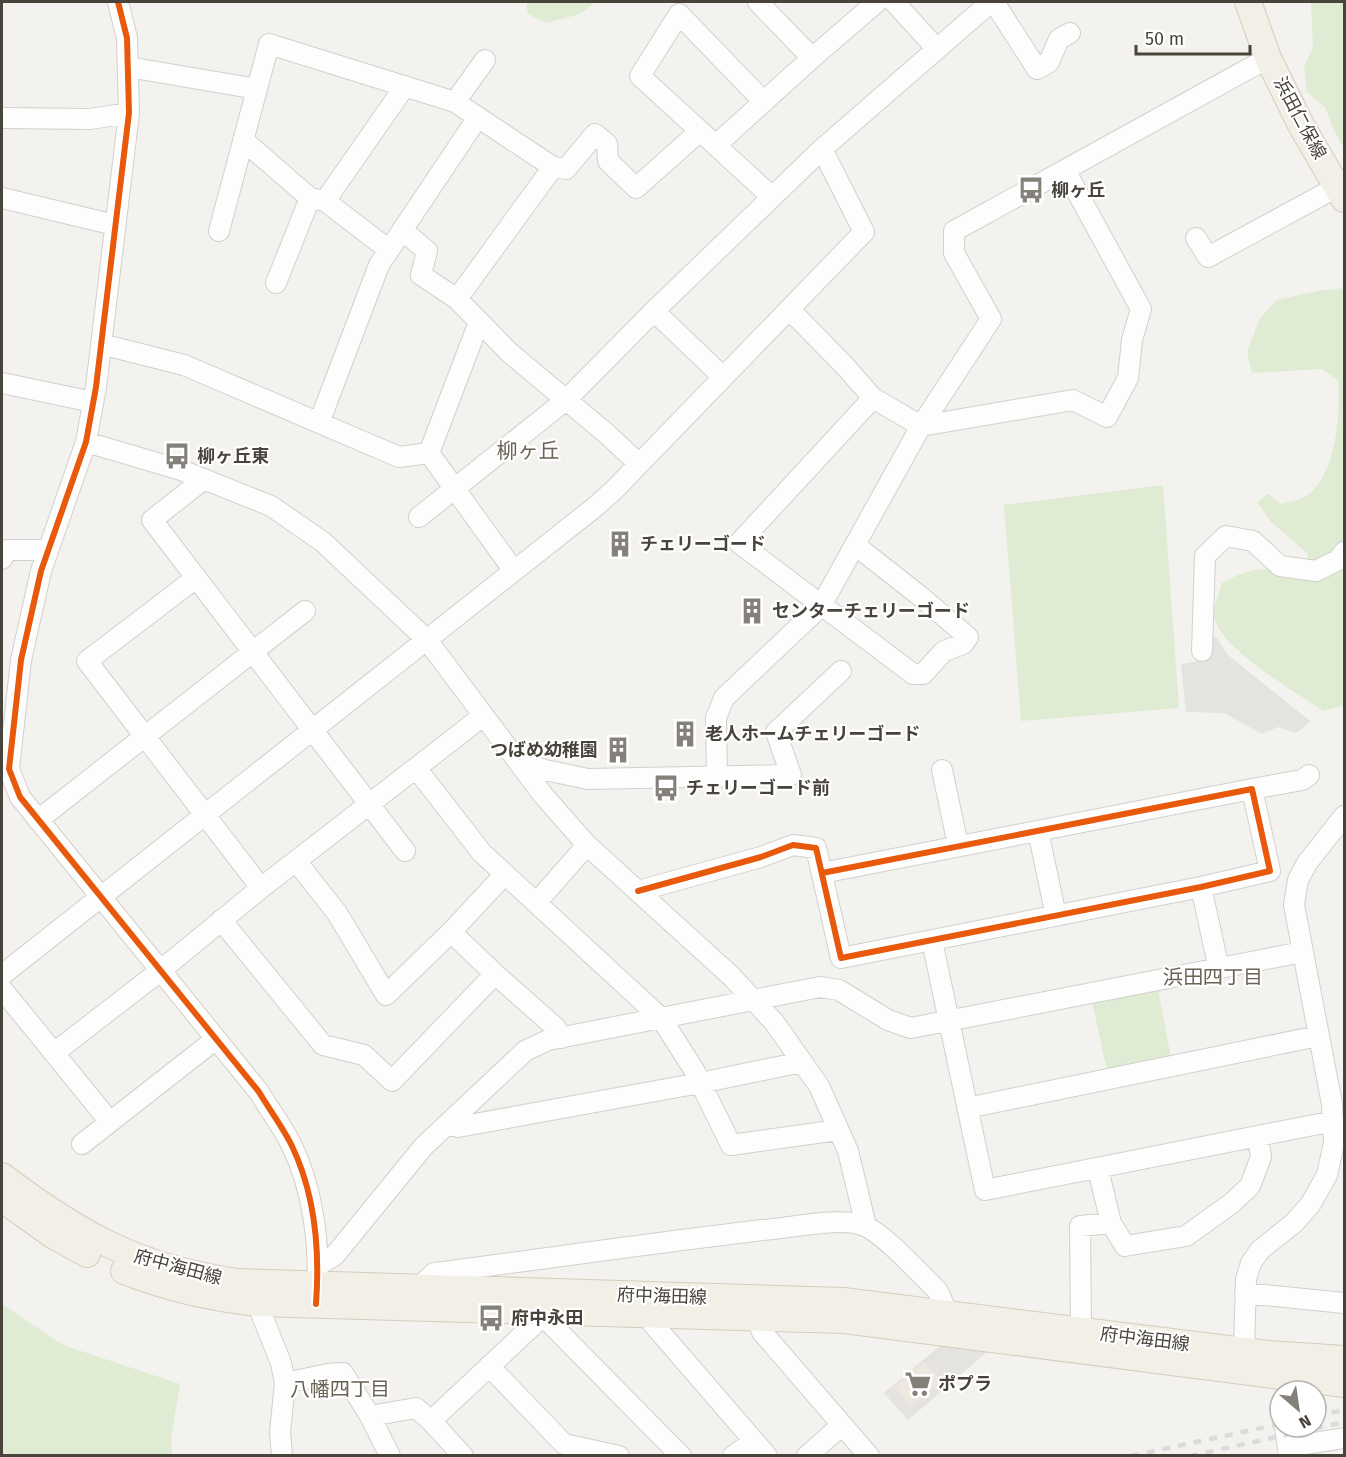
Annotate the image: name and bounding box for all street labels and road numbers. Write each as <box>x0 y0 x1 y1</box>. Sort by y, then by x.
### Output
street label: 浜田仁保線 <box>1269 73 1331 163</box>
street label: 府中海田線 <box>132 1245 224 1289</box>
street label: 府中海田線 <box>617 1283 707 1309</box>
street label: 府中海田線 <box>1099 1323 1191 1355</box>

